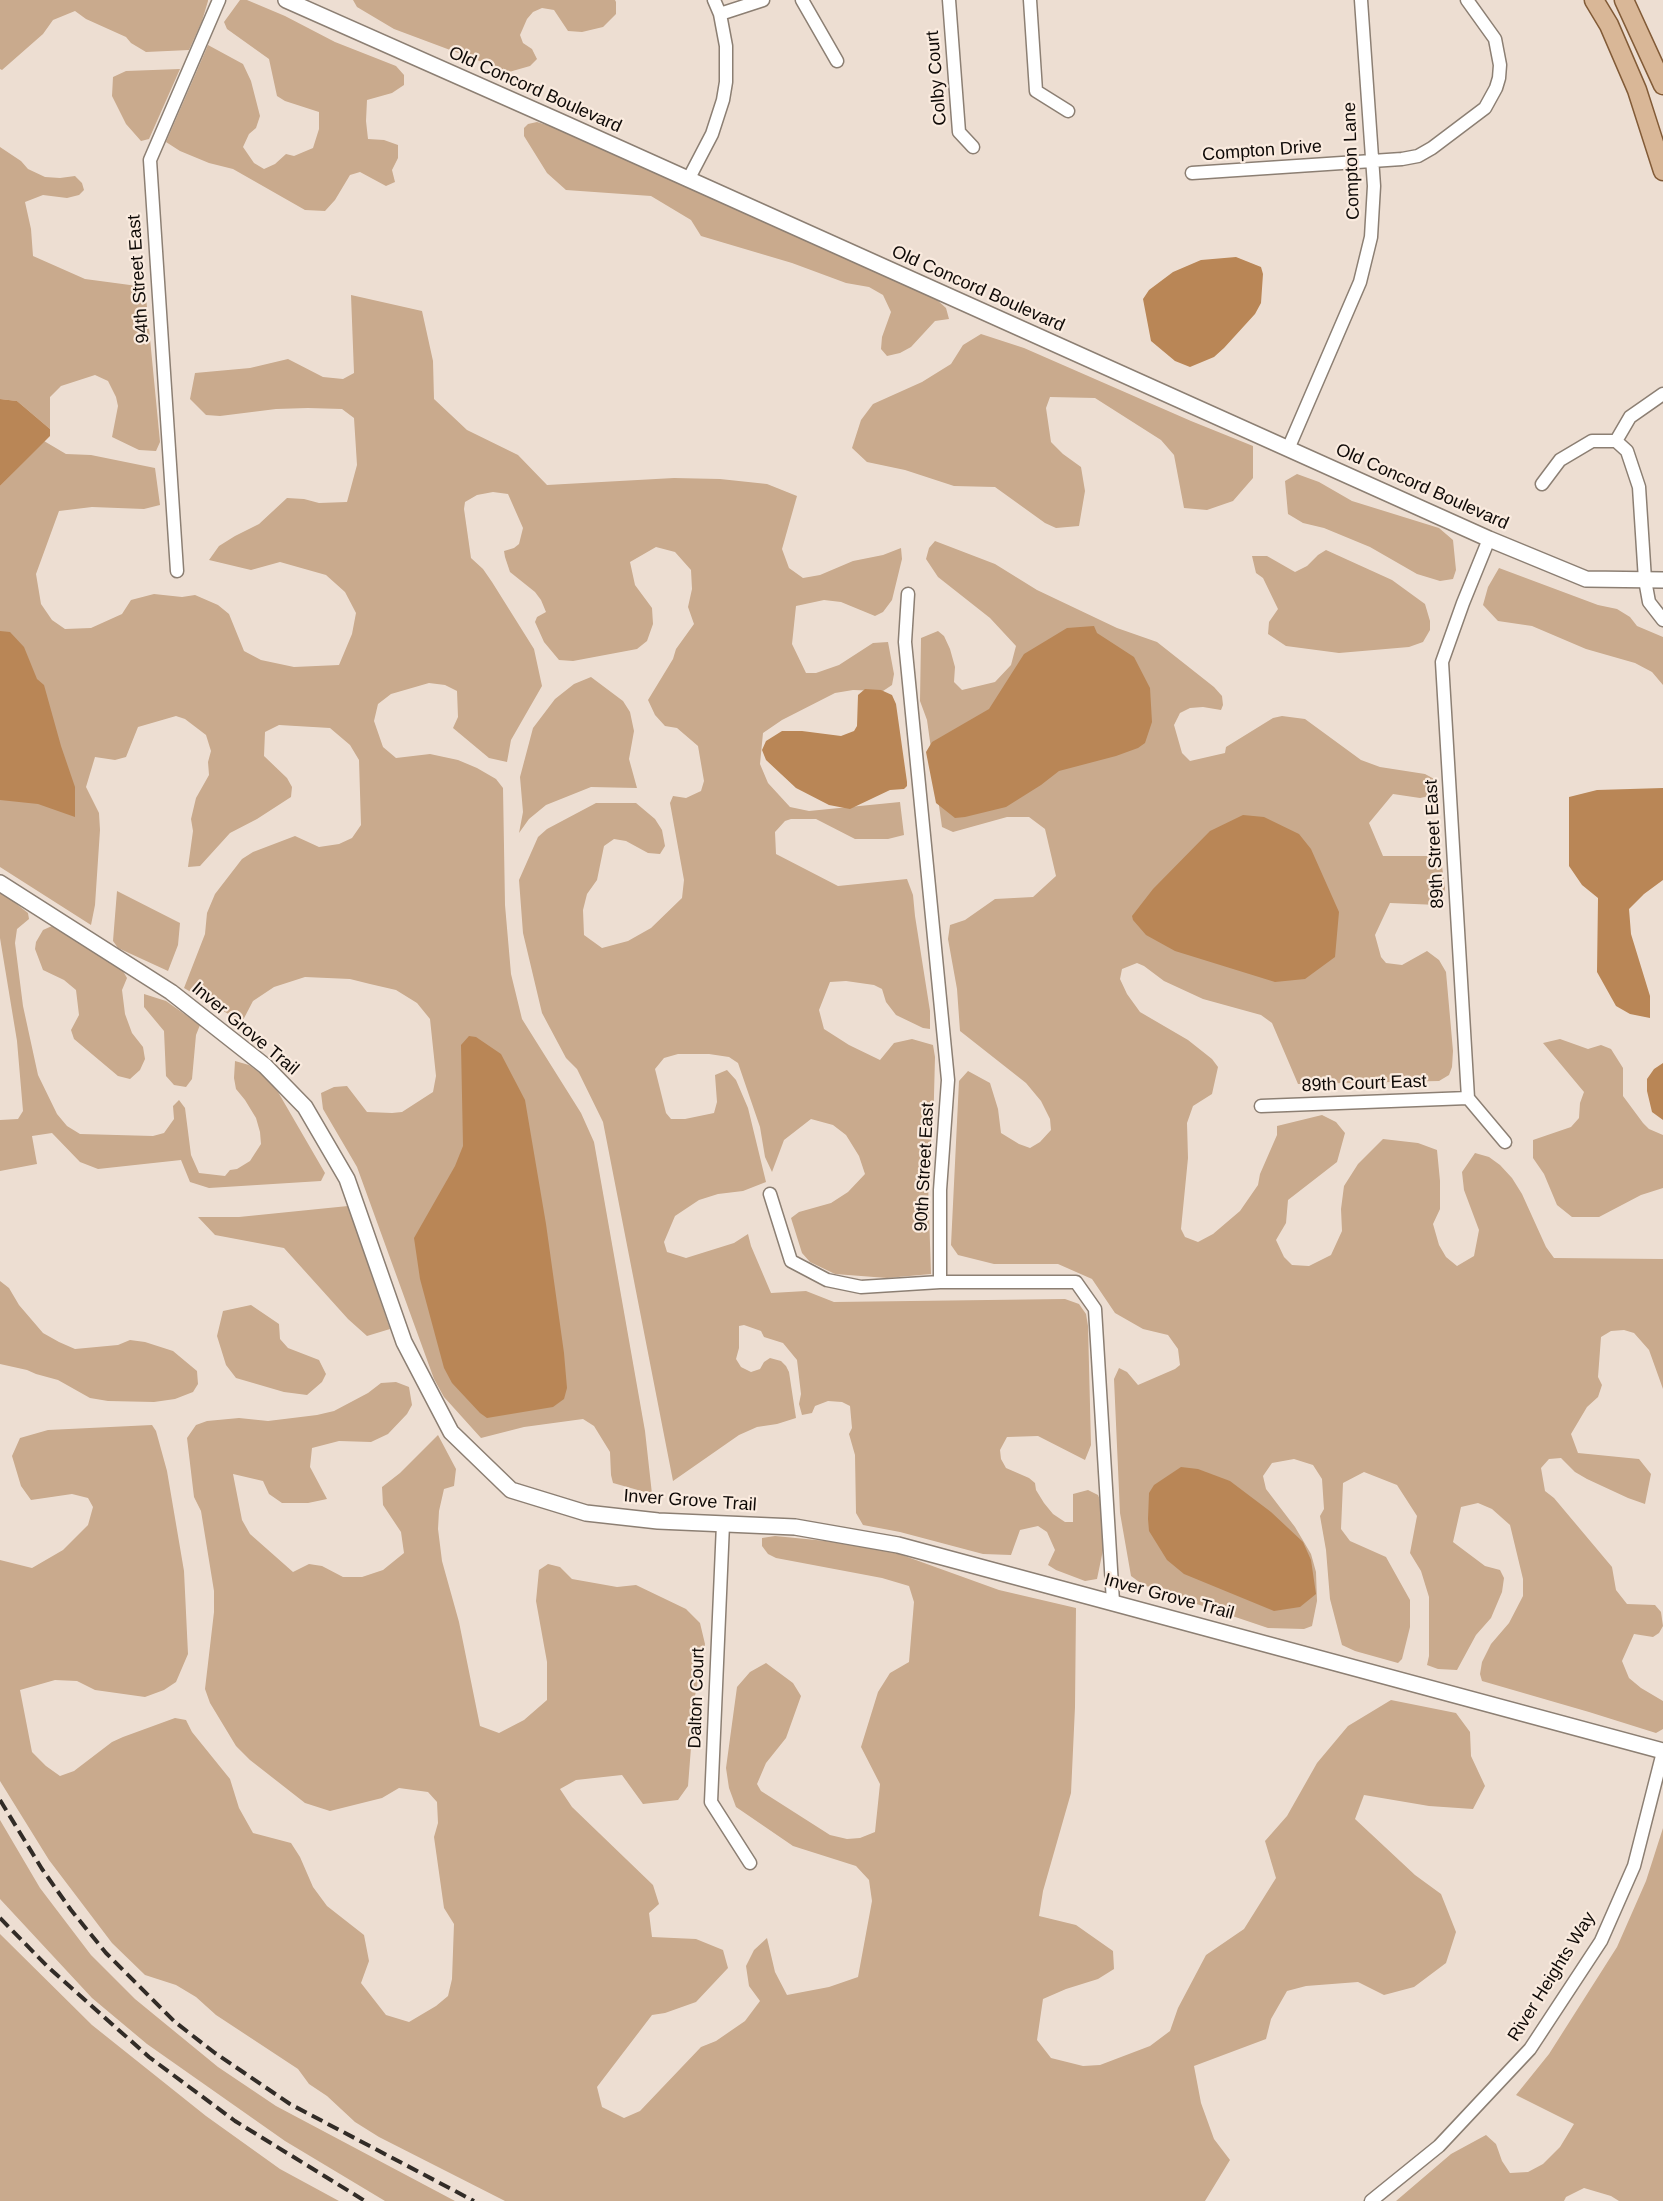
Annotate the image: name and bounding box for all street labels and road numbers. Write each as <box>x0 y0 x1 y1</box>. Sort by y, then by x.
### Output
street label: Colby Court <box>922 30 952 126</box>
street label: Old Concord Boulevard <box>445 42 625 138</box>
street label: Compton Lane <box>1339 102 1365 220</box>
street label: Compton Drive <box>1201 136 1323 166</box>
street label: 94th Street East <box>124 214 154 344</box>
street label: Old Concord Boulevard <box>888 241 1068 337</box>
street label: Old Concord Boulevard <box>1332 439 1512 535</box>
street label: 89th Street East <box>1421 779 1449 909</box>
street label: Inver Grove Trail <box>187 978 303 1080</box>
street label: 89th Court East <box>1301 1071 1427 1097</box>
street label: 90th Street East <box>911 1102 939 1232</box>
street label: Inver Grove Trail <box>623 1486 757 1516</box>
street label: Inver Grove Trail <box>1102 1569 1236 1625</box>
street label: Dalton Court <box>684 1647 710 1749</box>
street label: River Heights Way <box>1504 1908 1600 2046</box>

